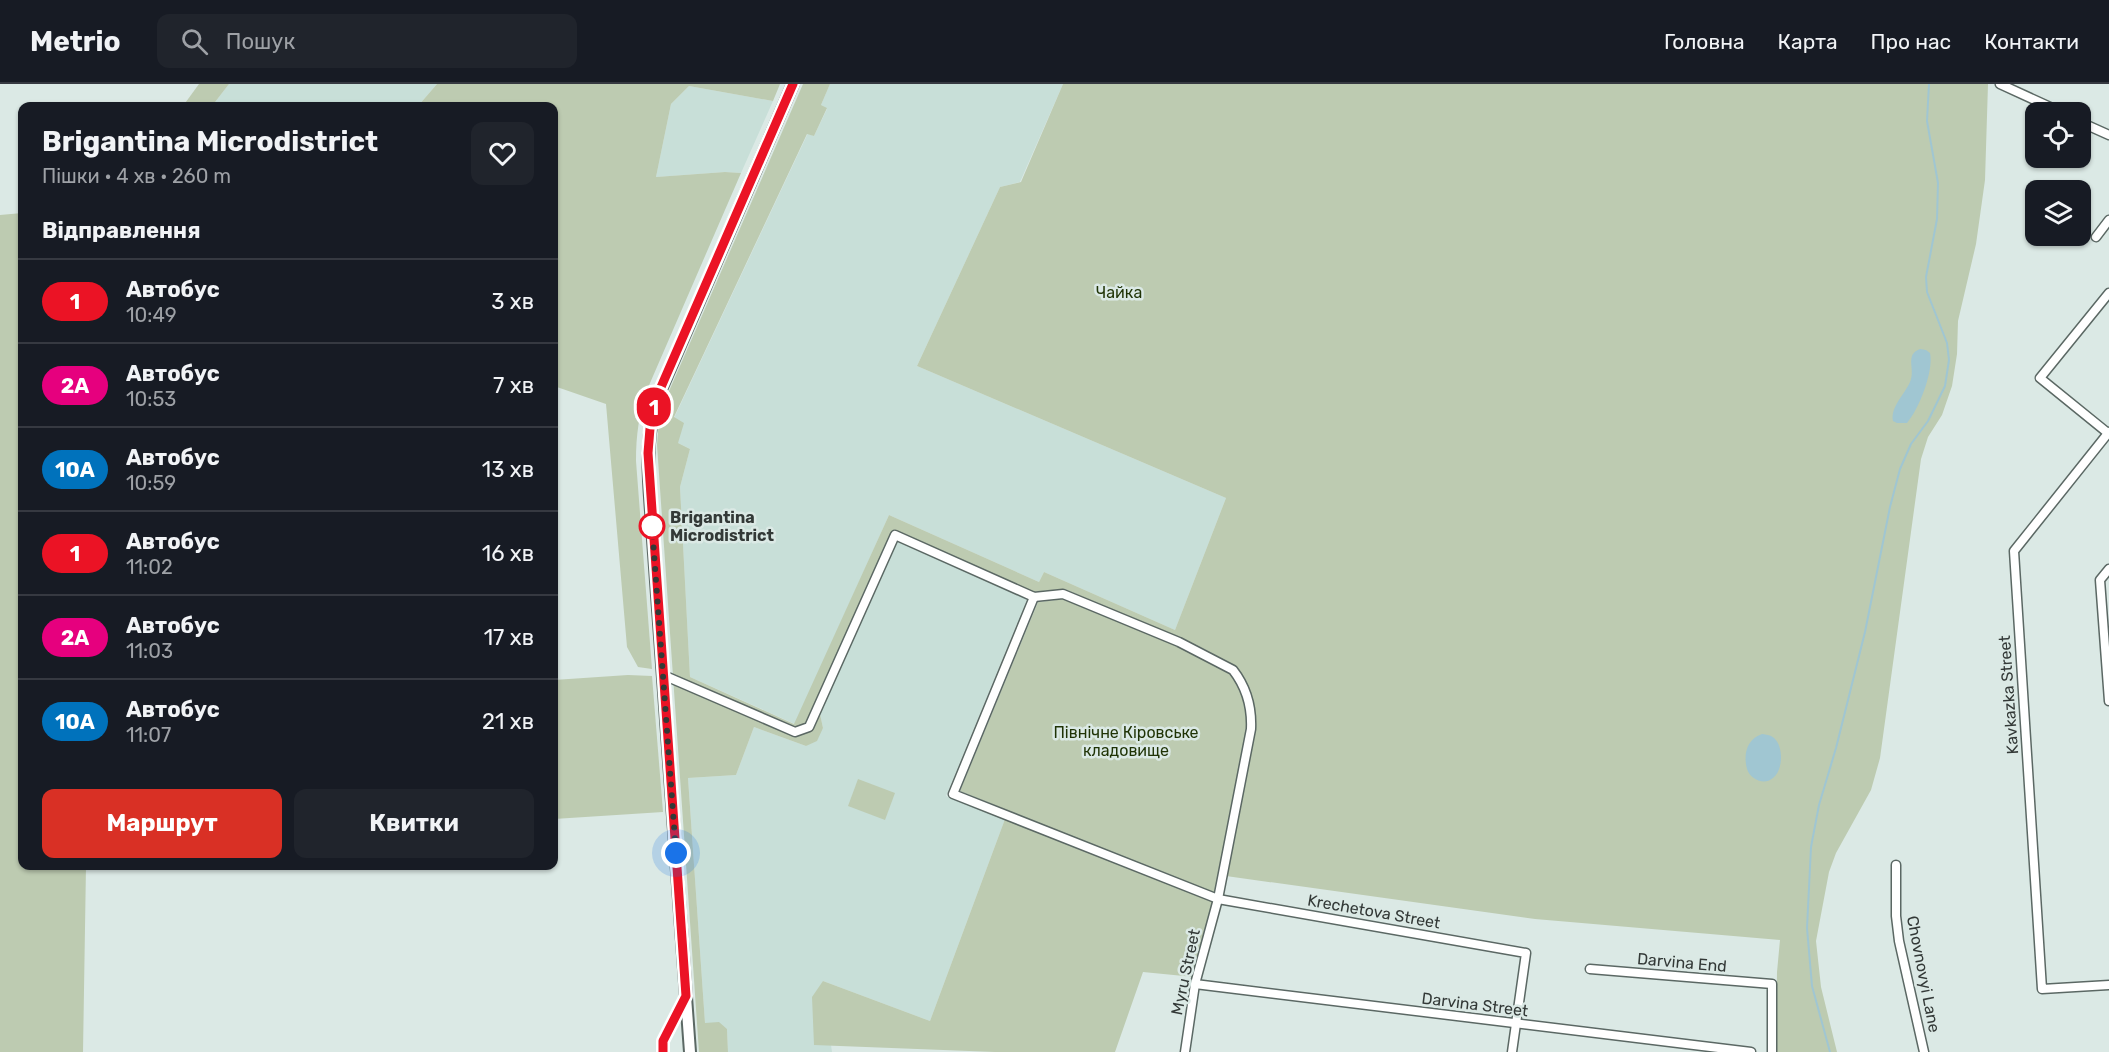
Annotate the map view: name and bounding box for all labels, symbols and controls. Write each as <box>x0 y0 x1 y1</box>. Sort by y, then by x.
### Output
search box <box>157 14 577 68</box>
text: Metrio <box>30 25 121 58</box>
icon: search <box>178 25 211 58</box>
text: Пошук <box>226 28 295 55</box>
text: Головна <box>1664 29 1745 54</box>
text: Карта <box>1778 29 1838 54</box>
text: Про нас <box>1871 29 1951 54</box>
text: Контакти <box>1984 29 2079 54</box>
map controls <box>2025 102 2091 246</box>
button: locate <box>2025 102 2091 168</box>
button: heart <box>471 122 534 185</box>
text: Brigantina Microdistrict <box>42 125 378 158</box>
text: Пішки · 4 хв · 260 m <box>42 164 231 188</box>
button: layers <box>2025 180 2091 246</box>
text: Відправлення <box>42 217 200 244</box>
text: Автобус <box>126 276 220 303</box>
park label: Чайка <box>1096 283 1142 302</box>
text: 3 хв <box>491 288 534 315</box>
text: 1 <box>70 289 80 314</box>
text: 10:49 <box>126 303 177 327</box>
text: Автобус <box>126 360 220 387</box>
text: 7 хв <box>493 372 534 399</box>
text: 2А <box>61 373 89 398</box>
text: 10:53 <box>126 387 176 411</box>
line badge: 1 <box>634 388 674 426</box>
text: 1 <box>649 395 659 420</box>
text: Автобус <box>126 444 220 471</box>
text: 13 хв <box>482 456 534 483</box>
text: 10А <box>55 457 95 482</box>
text: 10:59 <box>126 471 176 495</box>
place label: Brigantina Microdistrict <box>670 508 774 545</box>
marker: Brigantina Microdistrict <box>639 513 665 539</box>
text: Автобус <box>126 528 220 555</box>
text: 16 хв <box>482 540 534 567</box>
text: 1 <box>70 541 80 566</box>
text: 11:02 <box>126 555 173 579</box>
text: Автобус <box>126 612 220 639</box>
text: 17 хв <box>484 624 534 651</box>
text: 2А <box>61 625 89 650</box>
street label: Kavkazka Street <box>1995 635 2022 755</box>
text: 11:03 <box>126 639 173 663</box>
text: Автобус <box>126 696 220 723</box>
text: 21 хв <box>482 708 534 735</box>
text: 10А <box>55 709 95 734</box>
text: 11:07 <box>126 723 171 747</box>
park label: Північне Кіровське кладовище <box>1053 723 1199 760</box>
button: Маршрут <box>42 789 282 858</box>
button: Квитки <box>294 789 534 858</box>
your location <box>661 838 691 868</box>
street label: Krechetova Street <box>1306 890 1442 933</box>
street label: Chovnovyi Lane <box>1903 914 1944 1034</box>
street label: Myru Street <box>1167 927 1204 1017</box>
street label: Darvina End <box>1636 949 1728 976</box>
street label: Darvina Street <box>1420 989 1529 1020</box>

